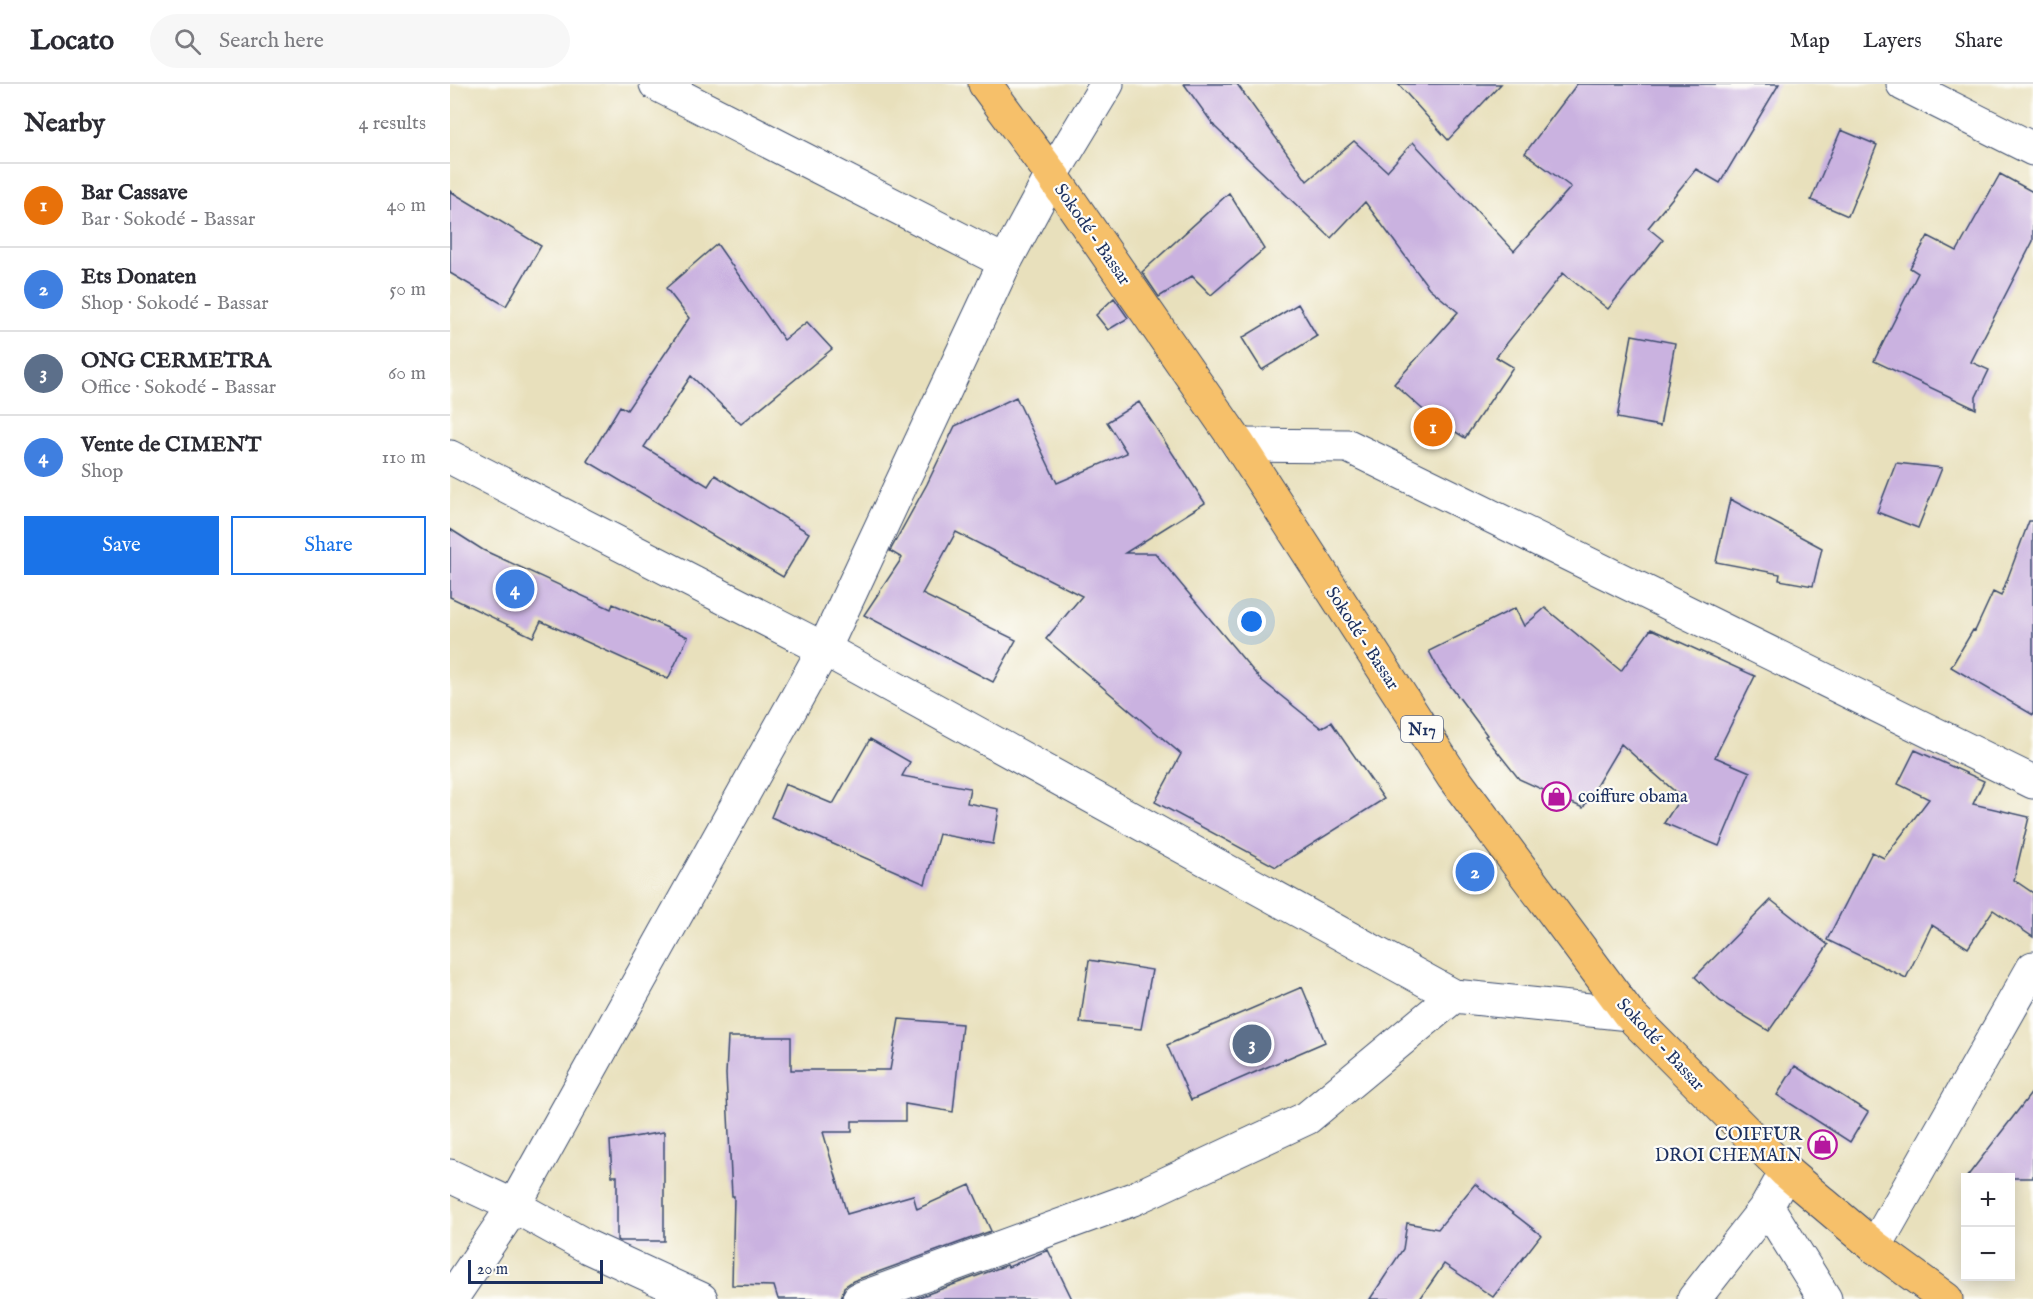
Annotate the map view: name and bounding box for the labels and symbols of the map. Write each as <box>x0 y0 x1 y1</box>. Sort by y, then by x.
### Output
street label: Sokodé - Bassar <box>1048 180 1135 290</box>
pin: 1 <box>1414 404 1452 450</box>
pin: 4 <box>496 566 534 612</box>
street label: Sokodé - Bassar <box>1320 583 1404 695</box>
your location <box>1237 607 1266 636</box>
road number: N17 <box>1401 716 1443 742</box>
shop icon: coiffure obama <box>1541 780 1573 812</box>
place label: coiffure obama <box>1578 786 1688 809</box>
pin: 2 <box>1456 850 1494 894</box>
street label: Sokodé - Bassar <box>1611 994 1709 1097</box>
pin: 3 <box>1232 1022 1272 1066</box>
place label: COIFFUR DROI CHEMAIN <box>1655 1124 1803 1168</box>
shop icon: COIFFUR DROI CHEMAIN <box>1807 1128 1839 1160</box>
scale bar <box>468 1257 603 1284</box>

